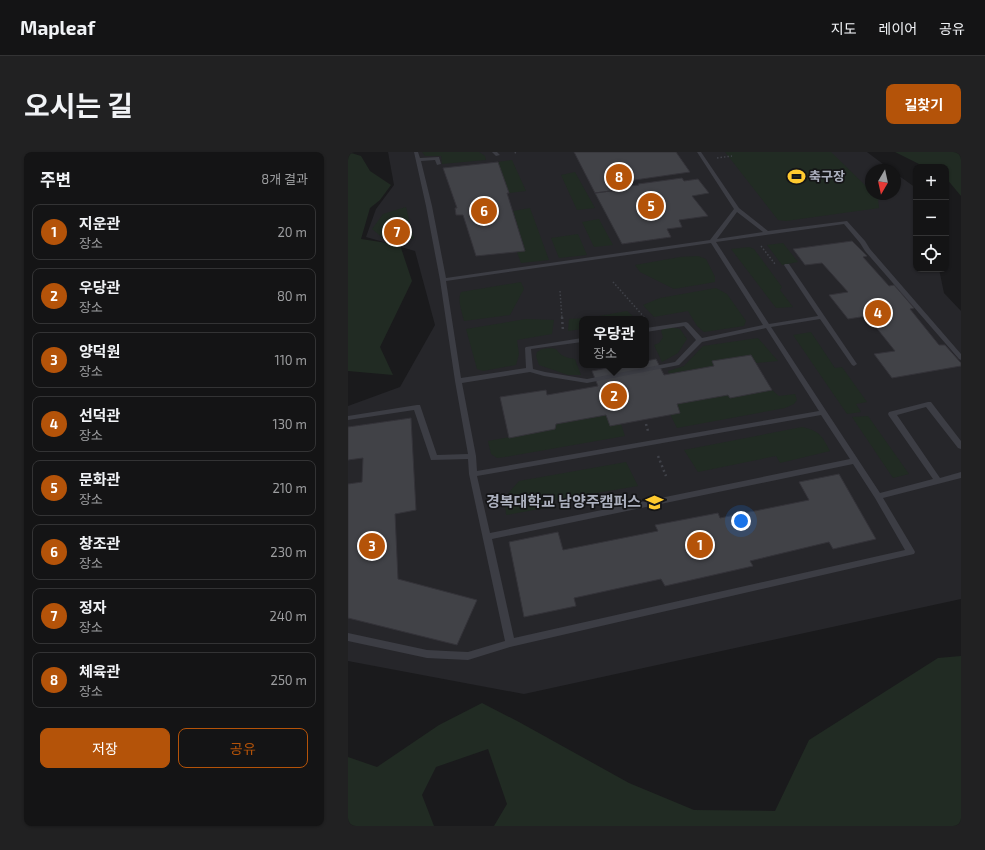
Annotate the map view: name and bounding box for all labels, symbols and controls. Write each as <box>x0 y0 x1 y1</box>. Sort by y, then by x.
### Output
text: Mapleaf <box>20 16 95 39</box>
text: 지도 <box>831 20 857 37</box>
text: 레이어 <box>879 20 917 37</box>
text: 공유 <box>939 20 965 37</box>
button: 길찾기 <box>886 84 961 124</box>
text: 오시는 길 <box>24 88 133 122</box>
pin: 8 <box>606 162 632 192</box>
north arrow <box>865 164 901 200</box>
map controls <box>913 164 949 272</box>
button: + <box>913 164 949 200</box>
sports icon: 축구장 <box>786 166 806 186</box>
place label: 축구장 <box>809 168 845 184</box>
text: 주변 <box>40 169 71 189</box>
text: 8개 결과 <box>261 171 308 187</box>
pin: 5 <box>638 191 664 221</box>
pin: 6 <box>471 196 497 226</box>
button: − <box>913 200 949 236</box>
text: 지운관 <box>79 214 120 232</box>
pin: 7 <box>384 217 410 247</box>
text: 1 <box>51 224 57 240</box>
text: 20 m <box>278 224 307 240</box>
text: 장소 <box>79 235 103 251</box>
button: locate <box>913 236 949 272</box>
text: 우당관 <box>79 278 120 296</box>
text: 2 <box>50 288 58 304</box>
text: 80 m <box>277 288 307 304</box>
pin: 4 <box>865 298 891 328</box>
text: 장소 <box>79 299 103 315</box>
popup <box>579 316 649 368</box>
text: 우당관 <box>593 324 635 342</box>
text: 양덕원 <box>79 342 120 360</box>
text: 장소 <box>593 345 617 361</box>
text: 3 <box>50 352 58 368</box>
text: 110 m <box>275 352 307 368</box>
text: 장소 <box>79 363 103 379</box>
pin: 2 <box>601 381 627 411</box>
text: 선덕관 <box>79 406 120 424</box>
text: 4 <box>50 416 58 432</box>
text: 130 m <box>272 416 307 432</box>
text: 장소 <box>79 427 103 443</box>
text: 문화관 <box>79 470 120 488</box>
text: 5 <box>50 480 58 496</box>
text: 210 m <box>272 480 307 496</box>
text: 장소 <box>79 491 103 507</box>
place label: 경복대학교 남양주캠퍼스 <box>486 492 641 510</box>
school or university icon: 경복대학교 남양주캠퍼스 <box>644 492 664 512</box>
your location <box>731 511 751 531</box>
pin: 1 <box>687 530 713 560</box>
pin: 3 <box>359 531 385 561</box>
text: 창조관 <box>79 534 120 552</box>
text: 6 <box>50 544 58 560</box>
text: 230 m <box>270 544 307 560</box>
text: 장소 <box>79 555 103 571</box>
text: 정자 <box>79 598 107 616</box>
text: 7 <box>51 608 57 624</box>
text: 240 m <box>270 608 307 624</box>
text: 장소 <box>79 619 103 635</box>
text: 체육관 <box>79 662 120 680</box>
text: 8 <box>50 672 58 688</box>
text: 250 m <box>271 672 307 688</box>
text: 장소 <box>79 683 103 699</box>
button: 저장 <box>40 728 170 768</box>
button: 공유 <box>178 728 308 768</box>

